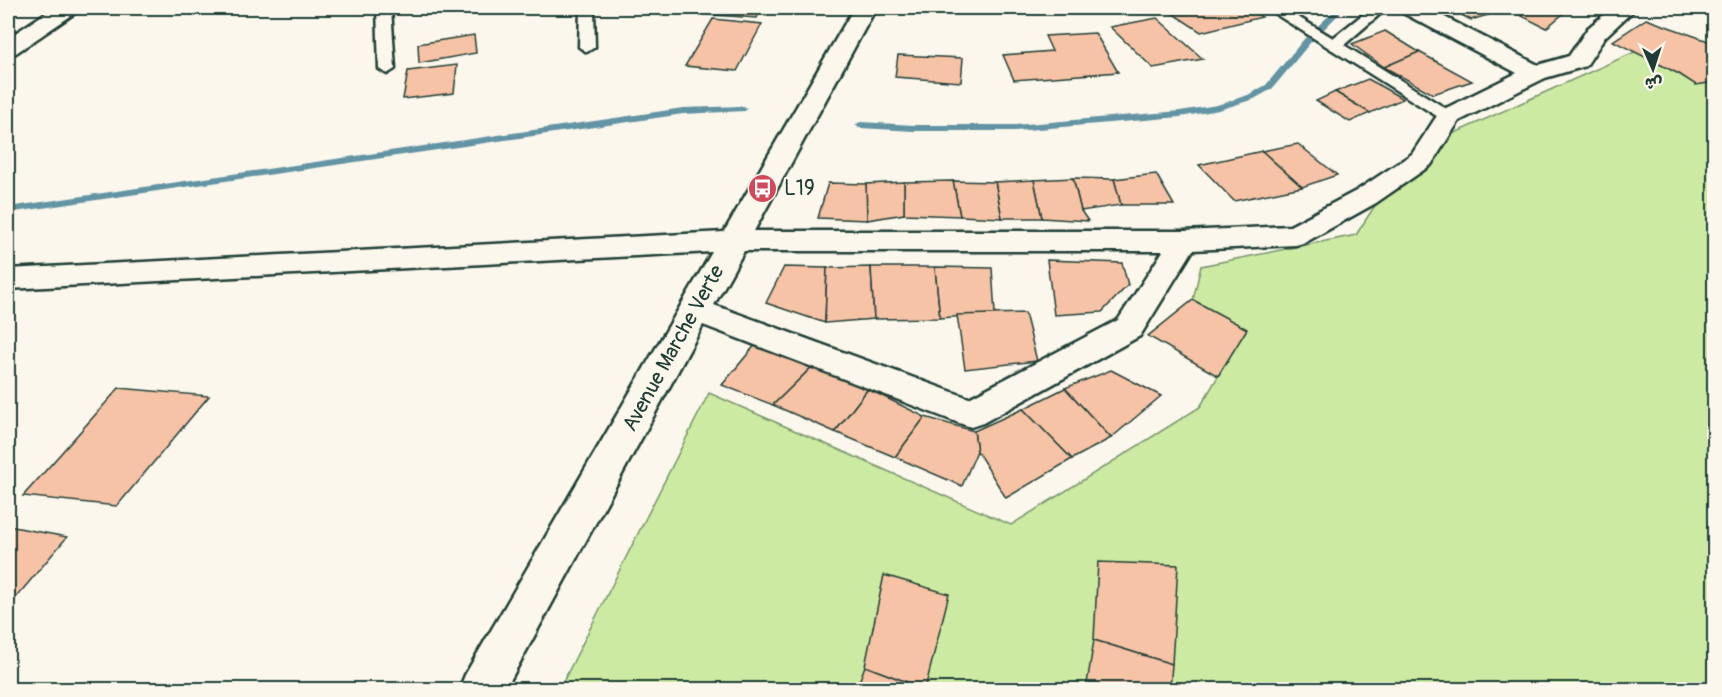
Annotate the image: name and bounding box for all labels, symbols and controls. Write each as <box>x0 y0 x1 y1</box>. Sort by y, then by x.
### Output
north arrow <box>1623 39 1683 99</box>
text: ش <box>1644 73 1663 93</box>
bus stop icon: L19 <box>747 172 779 204</box>
place label: L19 <box>784 175 815 202</box>
street label: Avenue Marche Verte <box>617 260 731 436</box>

